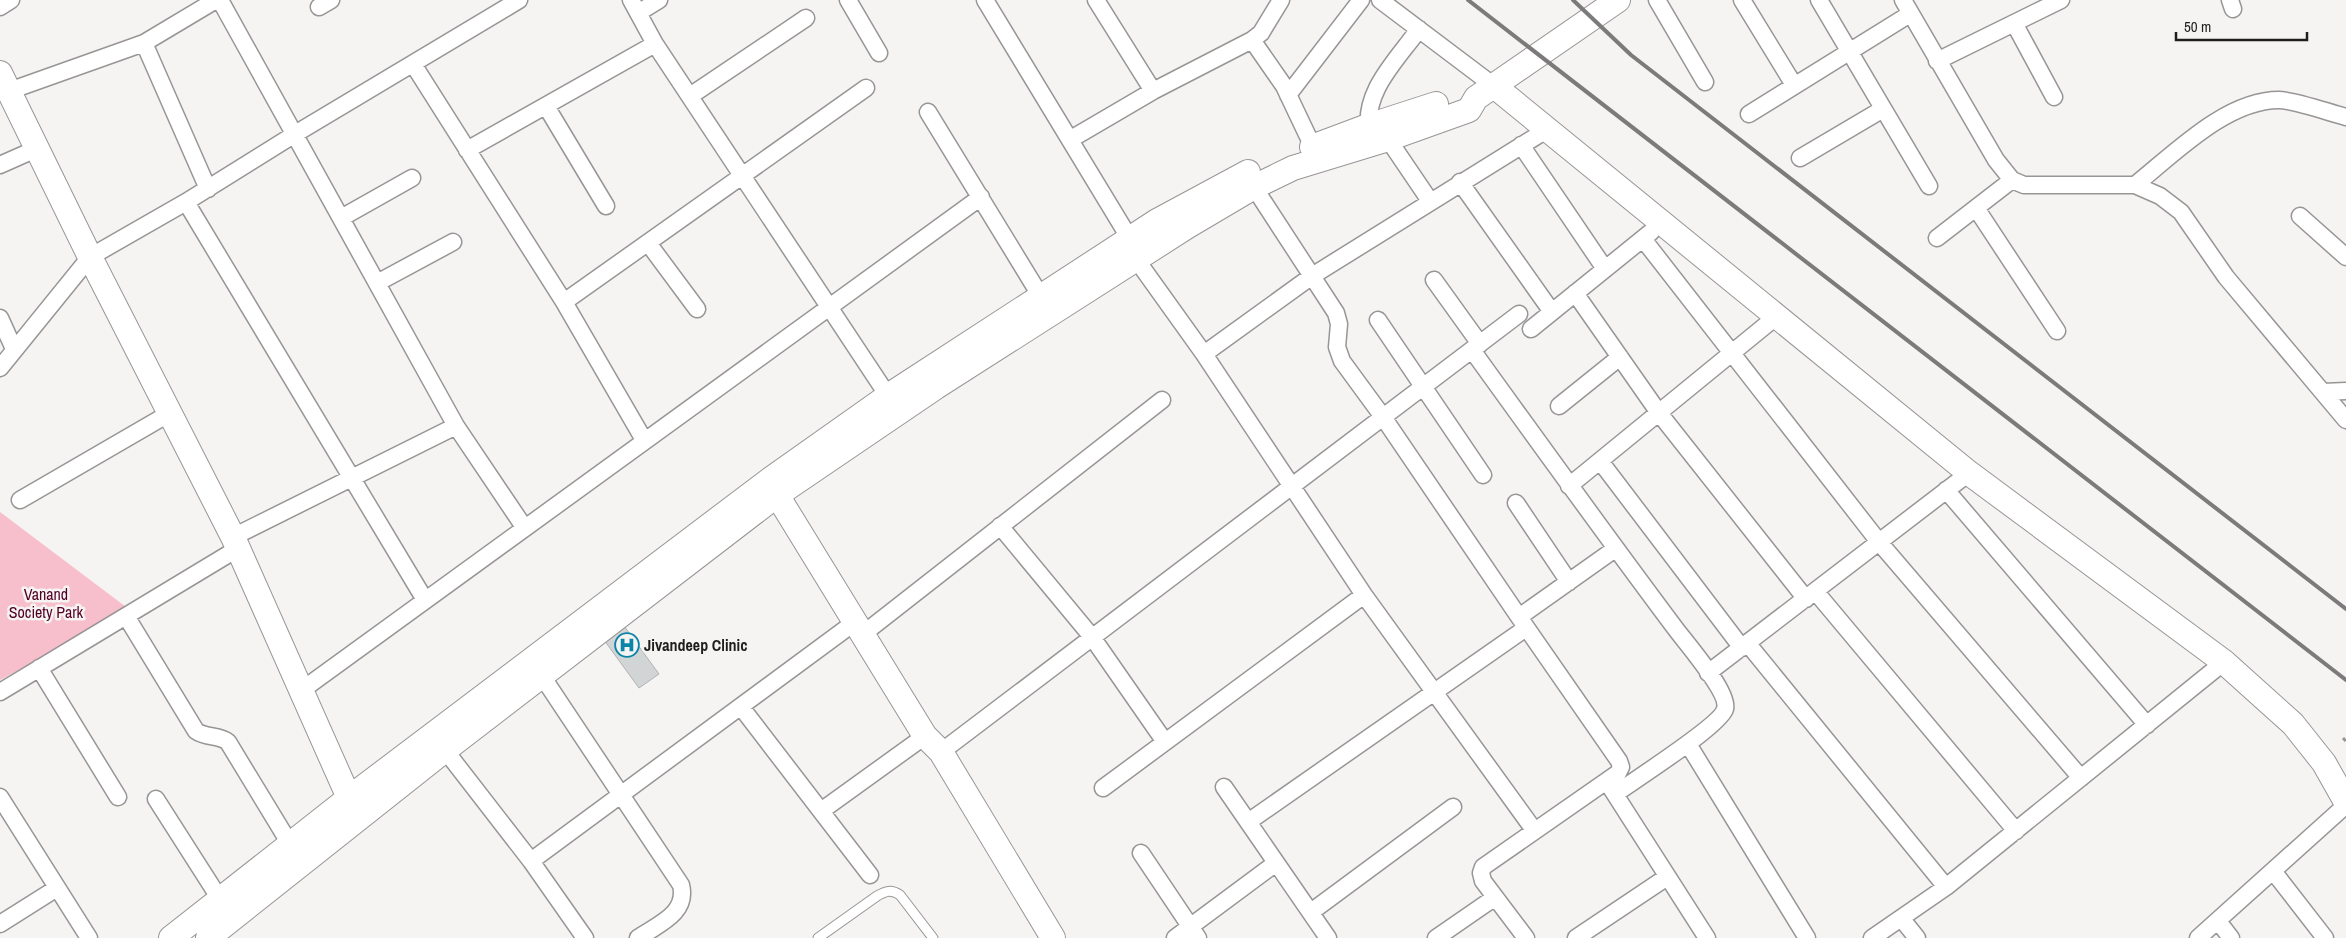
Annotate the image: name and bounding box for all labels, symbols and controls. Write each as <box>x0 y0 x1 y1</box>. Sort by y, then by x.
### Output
scale bar <box>2176 10 2307 42</box>
text: 50 m <box>2184 16 2211 37</box>
park label: Vanand Society Park <box>9 583 84 623</box>
hospital icon: Jivandeep Clinic <box>614 632 640 658</box>
place label: Jivandeep Clinic <box>644 634 748 656</box>

